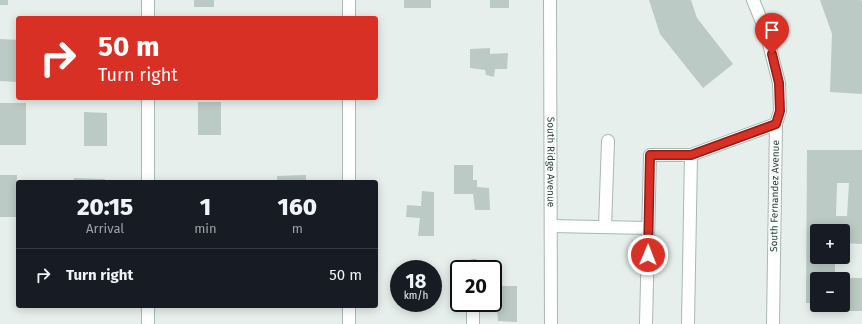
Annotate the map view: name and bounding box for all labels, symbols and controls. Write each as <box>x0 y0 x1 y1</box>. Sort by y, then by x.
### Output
pin <box>755 13 789 54</box>
icon: arrive <box>761 19 783 41</box>
text: 50 m <box>98 30 160 63</box>
icon: right <box>32 32 84 84</box>
text: Turn right <box>98 64 178 86</box>
street label: South Ridge Avenue <box>544 117 557 207</box>
street label: South Fernandez Avenue <box>768 140 782 252</box>
text: 20:15 <box>77 193 133 221</box>
text: 1 <box>200 193 211 221</box>
text: 160 <box>278 193 317 221</box>
text: Arrival <box>86 221 124 236</box>
text: min <box>194 221 217 236</box>
text: m <box>292 221 303 236</box>
map controls <box>810 224 850 312</box>
button: + <box>810 224 850 264</box>
position arrow <box>627 234 669 276</box>
speed limit sign: 20 <box>450 260 502 312</box>
icon: right <box>32 264 54 286</box>
text: Turn right <box>66 266 133 284</box>
text: 50 m <box>329 266 362 284</box>
text: 18 <box>406 269 426 293</box>
button: − <box>810 272 850 312</box>
text: km/h <box>404 290 428 302</box>

